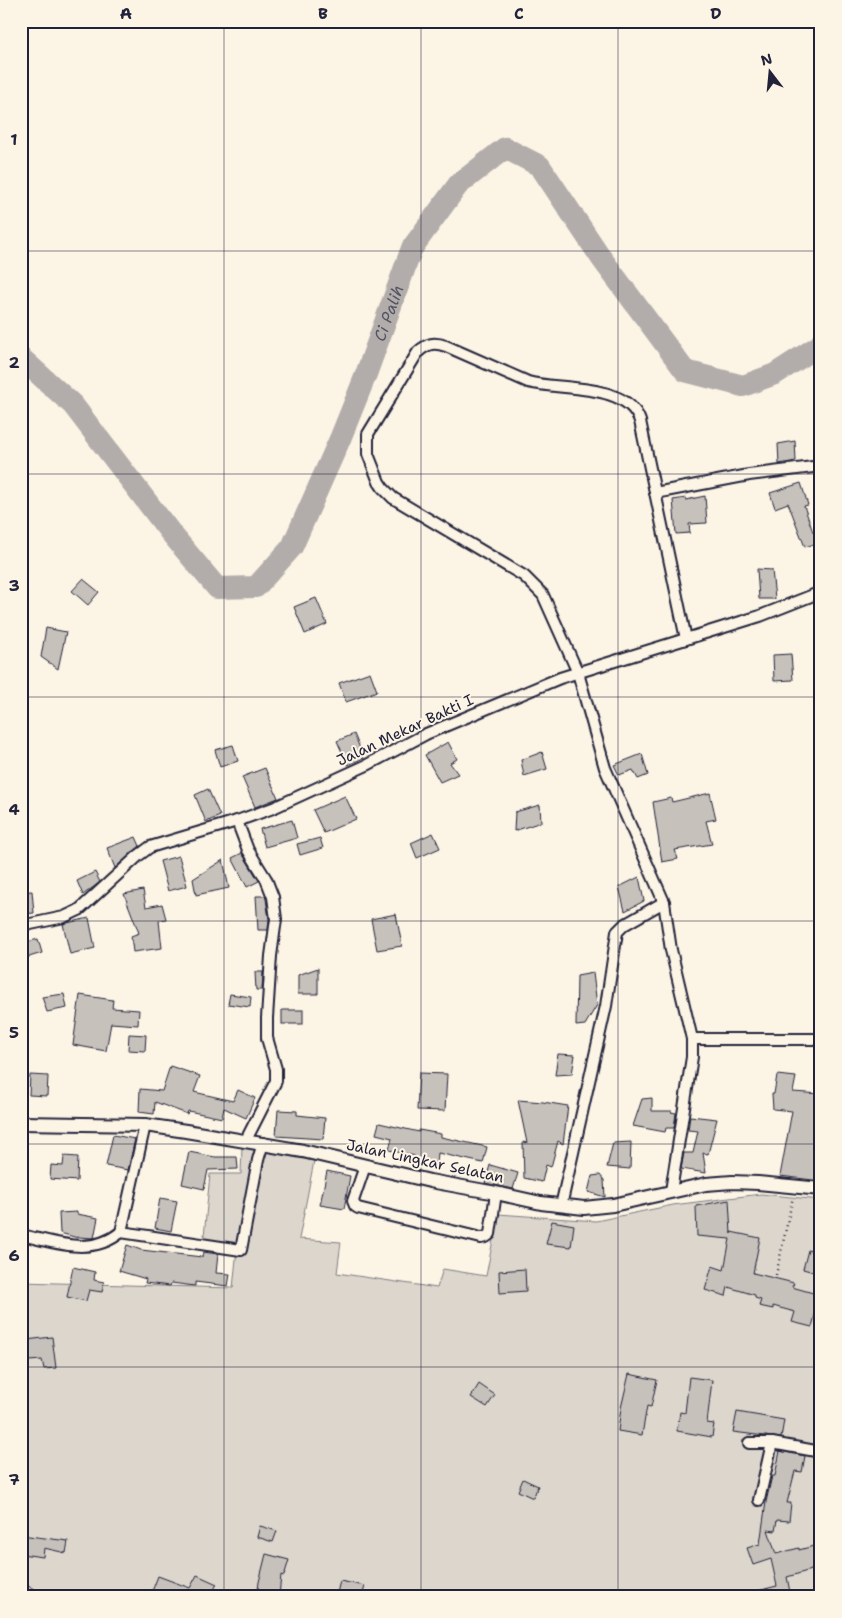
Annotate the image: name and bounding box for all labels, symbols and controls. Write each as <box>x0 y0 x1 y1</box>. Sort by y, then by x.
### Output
text: A <box>120 3 132 24</box>
text: B <box>318 3 328 24</box>
text: C <box>514 3 524 24</box>
text: D <box>710 3 722 24</box>
north arrow <box>744 48 794 98</box>
text: N <box>759 49 774 70</box>
text: 1 <box>10 129 18 150</box>
water label: Ci Palih <box>369 282 409 344</box>
text: 2 <box>8 352 20 373</box>
text: 3 <box>8 575 20 596</box>
street label: Jalan Mekar Bakti I <box>333 690 477 770</box>
text: 4 <box>8 799 20 820</box>
text: 5 <box>9 1022 19 1043</box>
street label: Jalan Lingkar Selatan <box>344 1135 506 1187</box>
text: 6 <box>8 1245 20 1266</box>
text: 7 <box>8 1469 20 1490</box>

